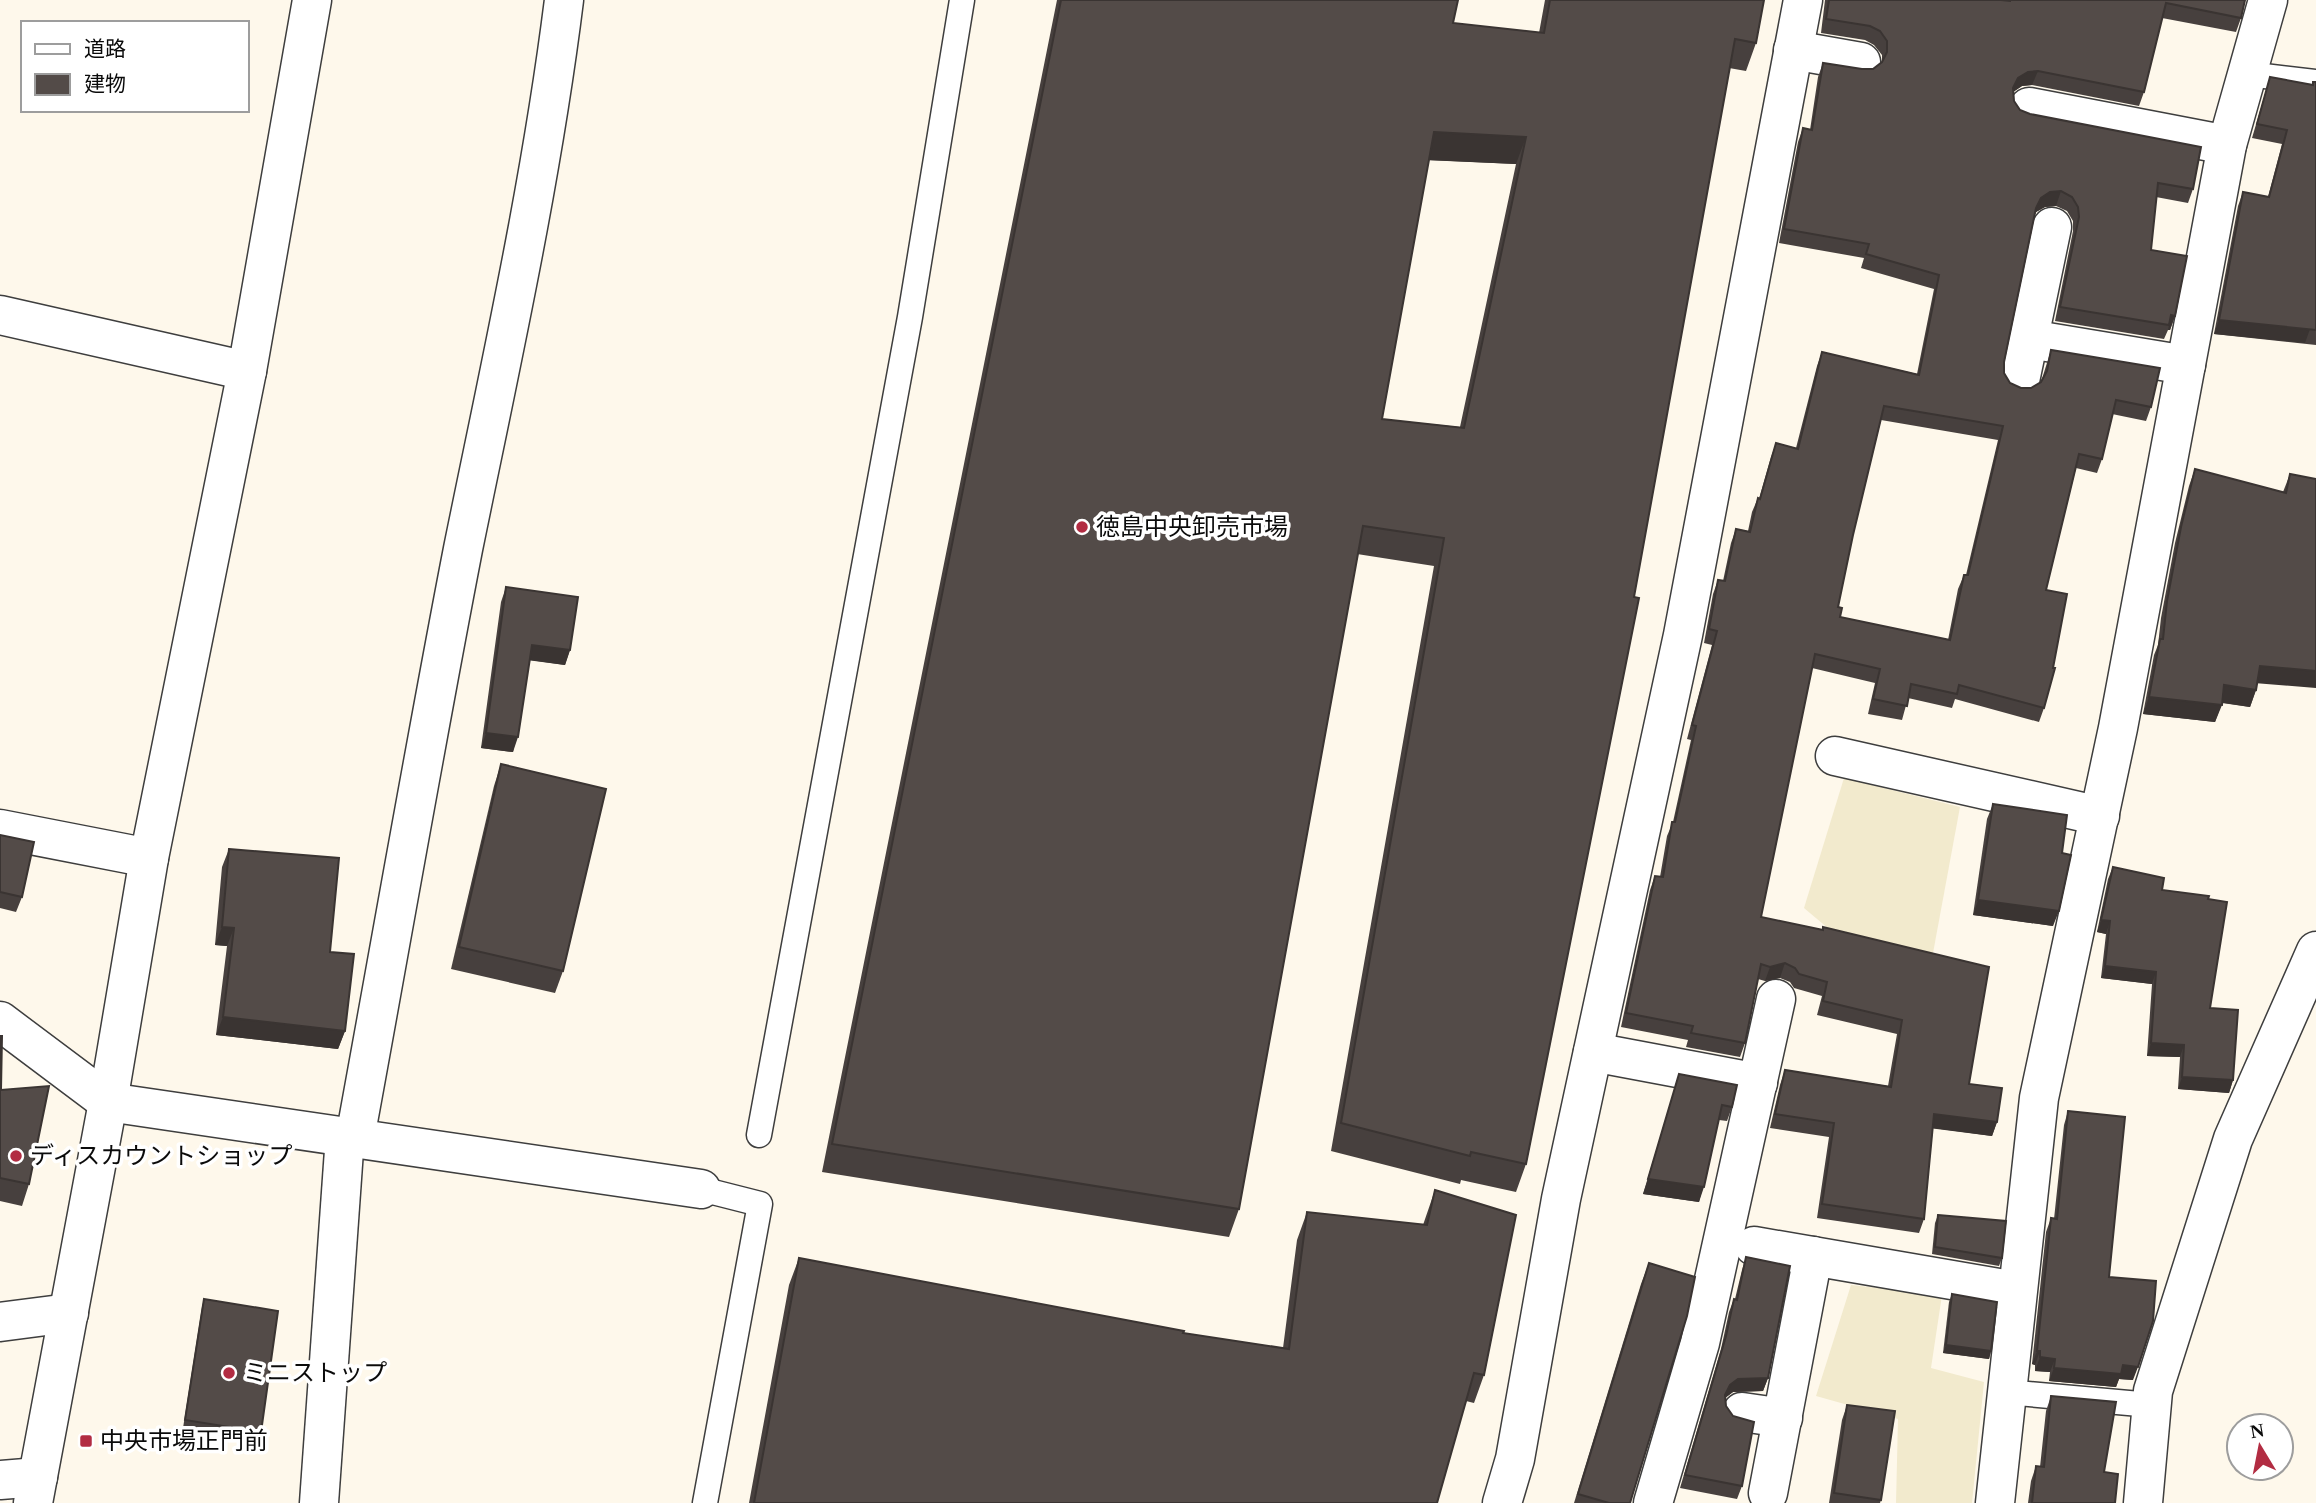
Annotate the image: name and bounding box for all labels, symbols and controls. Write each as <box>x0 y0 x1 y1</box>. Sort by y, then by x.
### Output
legend <box>21 21 248 112</box>
text: 道路 <box>84 37 126 61</box>
text: 建物 <box>84 72 126 96</box>
place label: 徳島中央卸売市場 <box>1096 514 1288 540</box>
marker: 徳島中央卸売市場 <box>1074 519 1090 535</box>
place label: ディスカウントショップ <box>30 1143 292 1169</box>
marker: ディスカウントショップ <box>8 1148 24 1164</box>
place label: ミニストップ <box>243 1360 387 1386</box>
marker: ミニストップ <box>221 1365 237 1381</box>
north arrow <box>2225 1412 2295 1482</box>
text: N <box>2249 1419 2266 1442</box>
place label: 中央市場正門前 <box>100 1428 268 1454</box>
marker: 中央市場正門前 <box>78 1433 94 1449</box>

